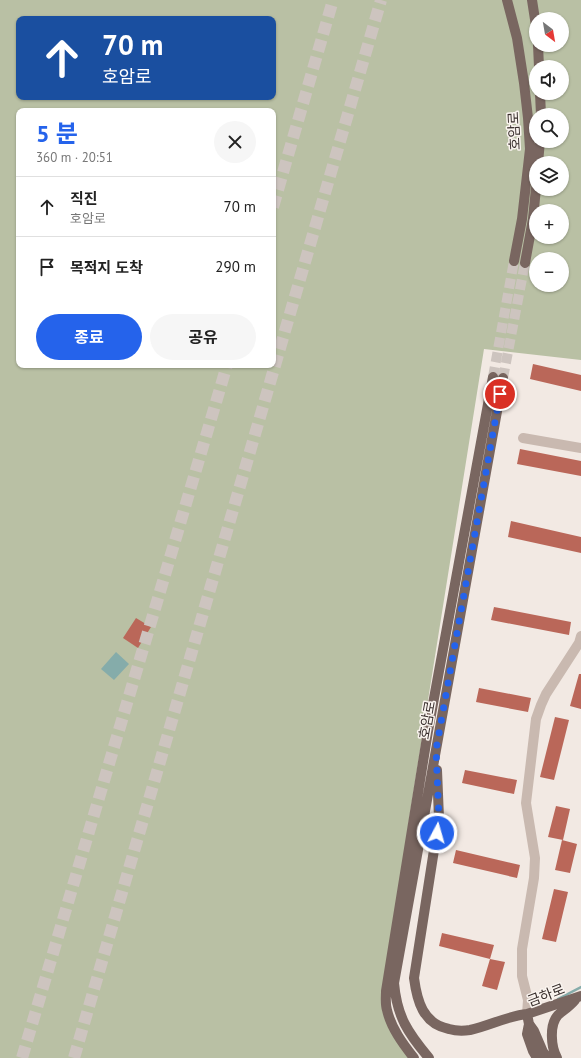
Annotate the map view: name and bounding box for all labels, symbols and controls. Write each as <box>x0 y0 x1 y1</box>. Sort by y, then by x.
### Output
north arrow <box>529 12 569 52</box>
map controls <box>529 12 569 292</box>
text: 70 m <box>102 26 163 63</box>
icon: ahead <box>36 32 88 84</box>
button: sound <box>529 60 569 100</box>
text: 호암로 <box>102 65 152 88</box>
button: search <box>529 108 569 148</box>
street label: 호암로 <box>504 111 524 151</box>
text: 5 분 <box>36 118 78 149</box>
button: close <box>214 121 256 163</box>
text: 360 m · 20:51 <box>36 149 113 166</box>
button: layers <box>529 156 569 196</box>
text: 직진 <box>70 189 98 208</box>
icon: ahead <box>36 196 58 218</box>
text: 70 m <box>223 197 256 216</box>
button: + <box>529 204 569 244</box>
text: 호암로 <box>70 210 106 227</box>
button: − <box>529 252 569 292</box>
icon: arrive <box>36 256 58 278</box>
text: 290 m <box>215 257 256 276</box>
text: 목적지 도착 <box>70 258 143 277</box>
button: 종료 <box>36 314 142 360</box>
button: 공유 <box>150 314 256 360</box>
pin <box>483 377 517 411</box>
icon: arrive <box>489 383 511 405</box>
street label: 호암로 <box>415 699 439 741</box>
position arrow <box>416 812 458 854</box>
street label: 금하로 <box>525 980 567 1010</box>

